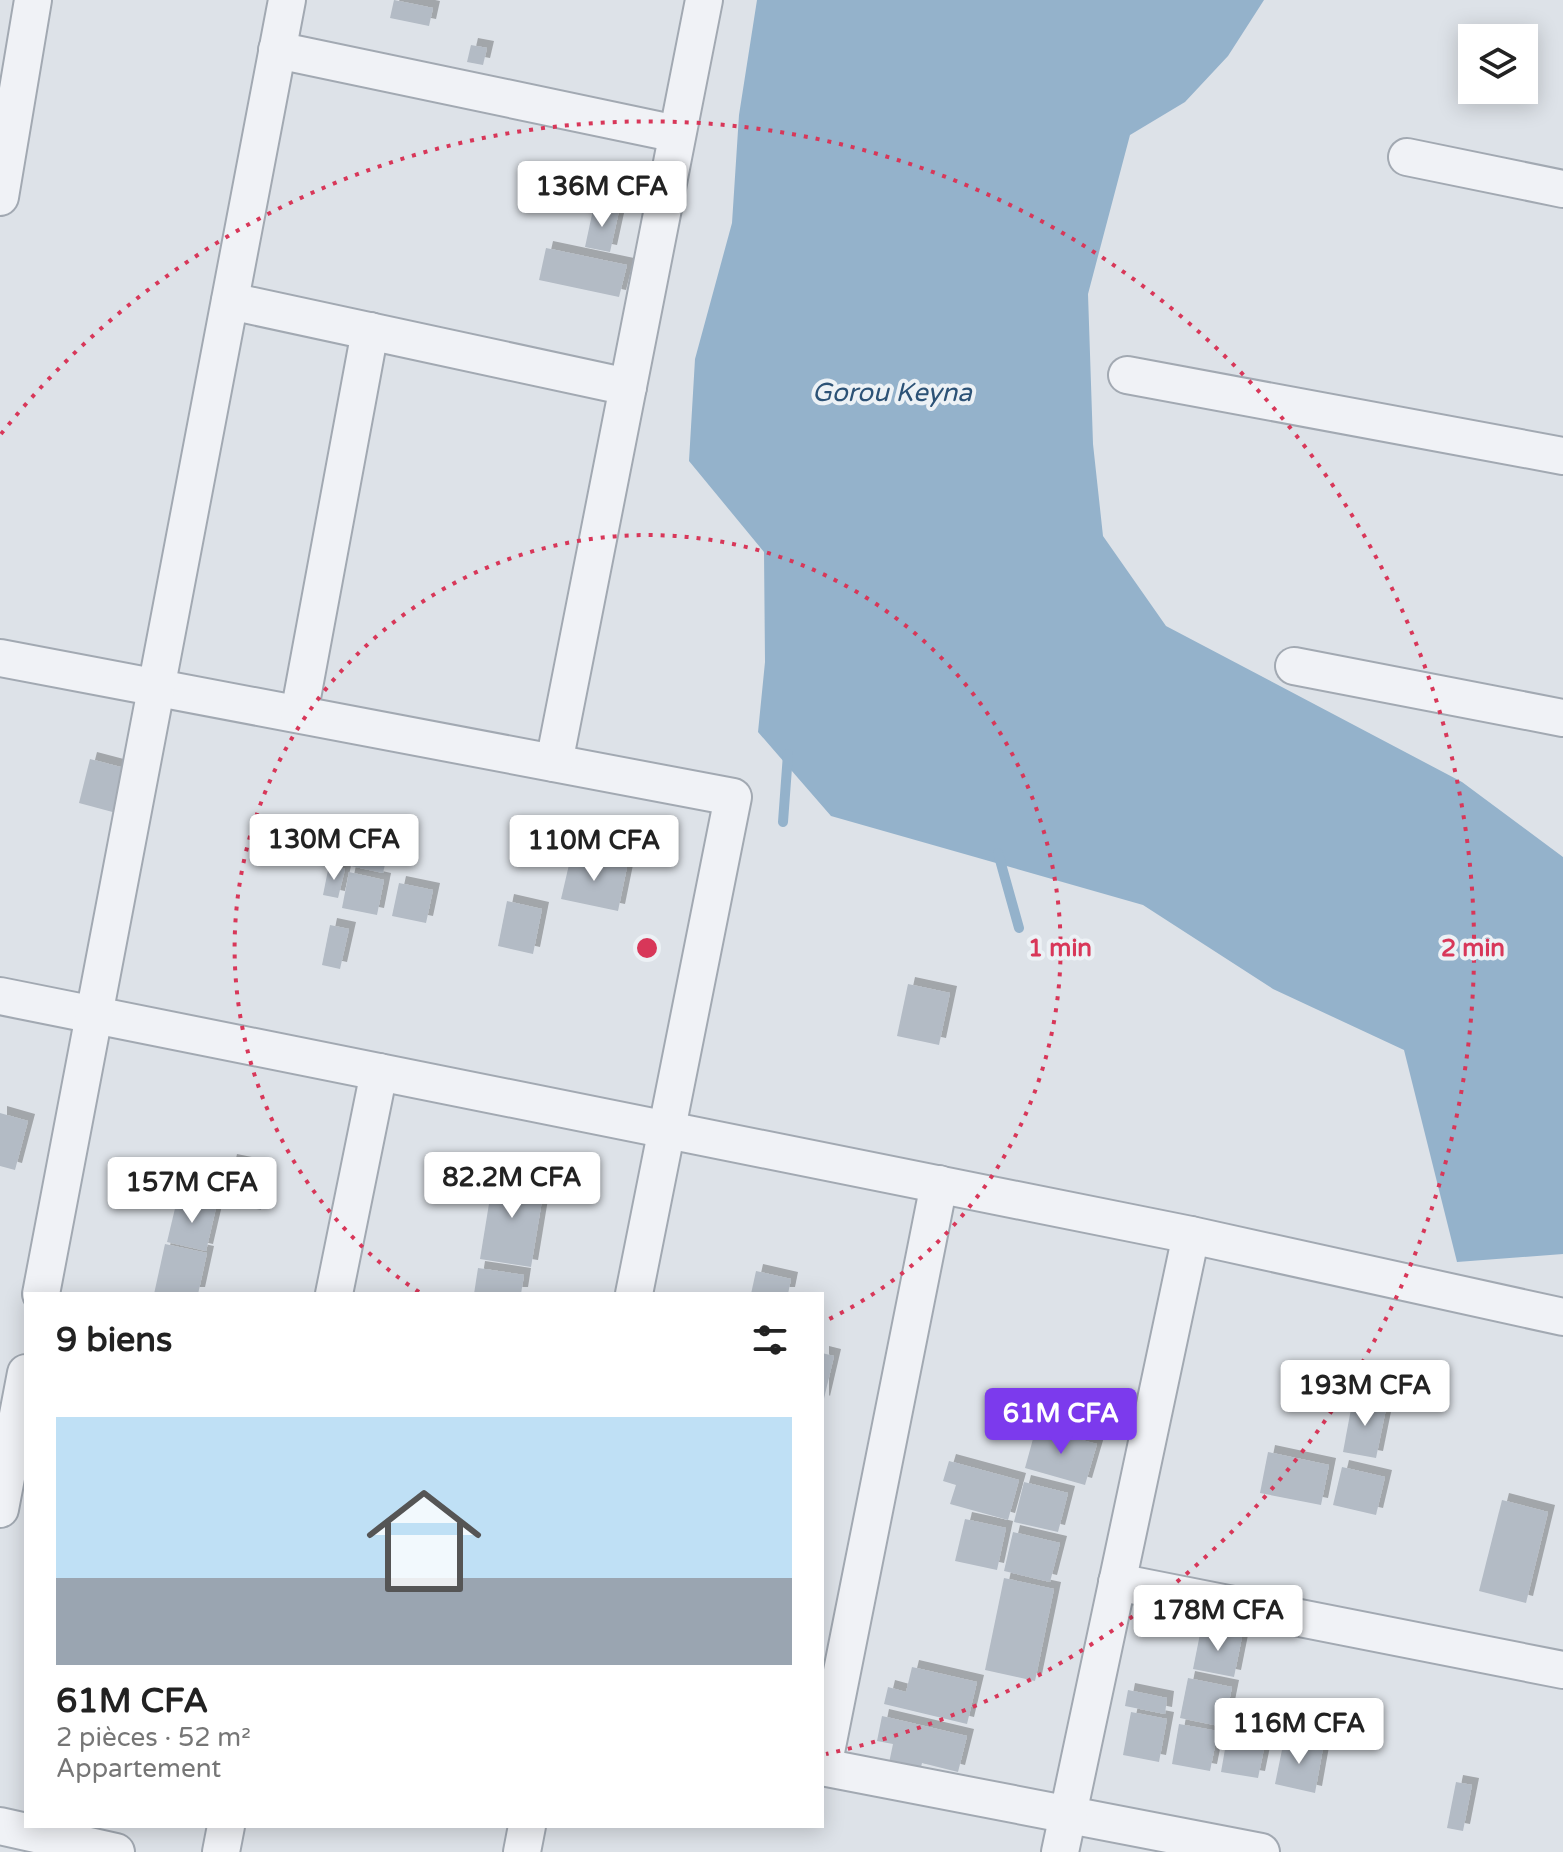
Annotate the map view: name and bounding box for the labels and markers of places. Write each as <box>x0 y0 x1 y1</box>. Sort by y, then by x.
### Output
pin: 136M CFA <box>519 161 685 229</box>
pin: 130M CFA <box>251 814 417 882</box>
pin: 110M CFA <box>511 815 677 883</box>
centre of rings <box>633 934 661 962</box>
pin: 82.2M CFA <box>420 1152 604 1220</box>
pin: 157M CFA <box>109 1157 275 1225</box>
pin: 193M CFA <box>1282 1360 1448 1428</box>
pin: 61M CFA <box>987 1388 1135 1456</box>
pin: 178M CFA <box>1135 1585 1301 1653</box>
pin: 116M CFA <box>1216 1698 1382 1766</box>

